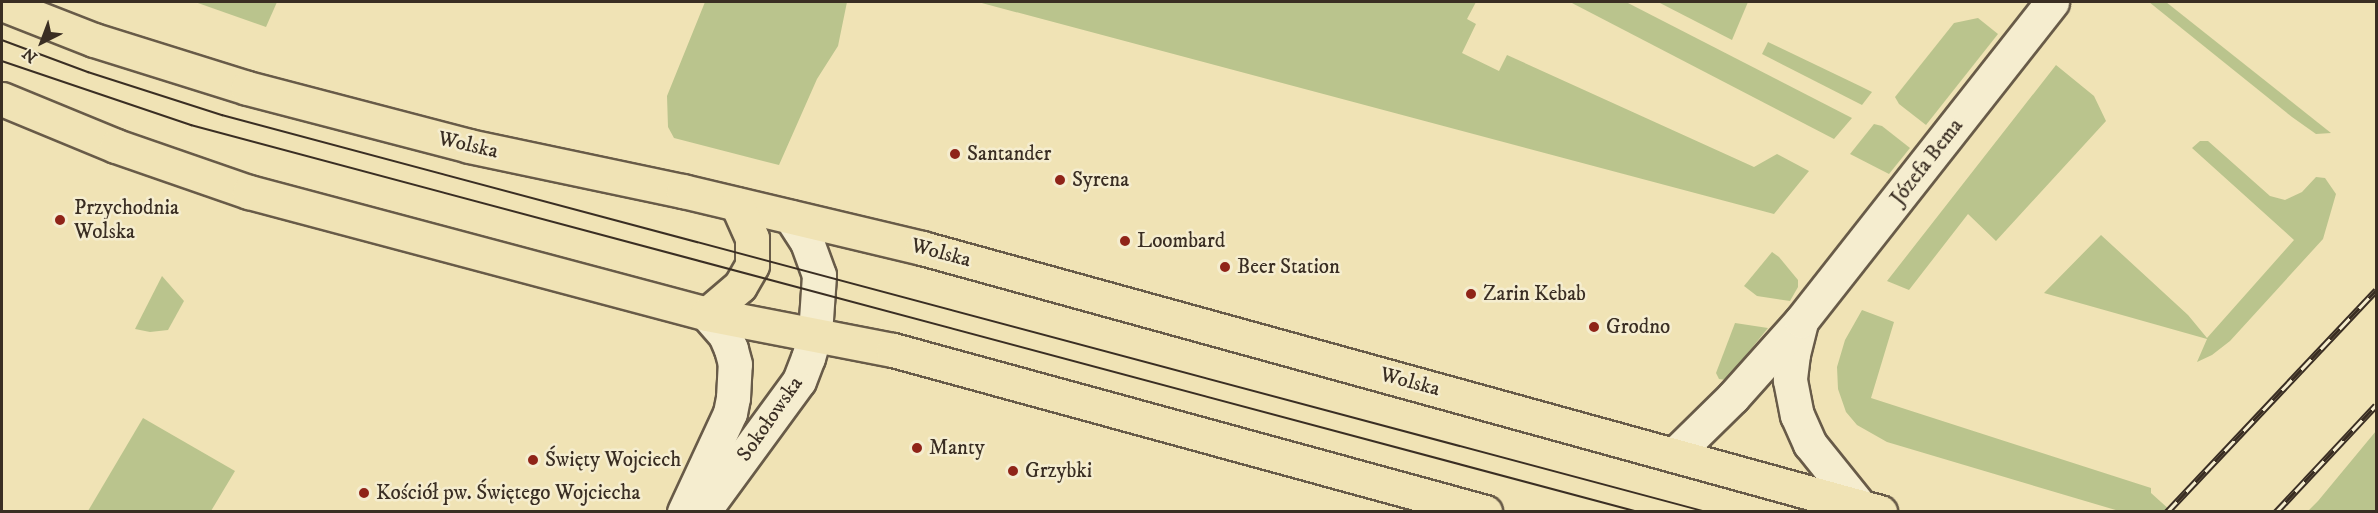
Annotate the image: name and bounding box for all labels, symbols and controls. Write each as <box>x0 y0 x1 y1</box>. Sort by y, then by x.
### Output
north arrow <box>12 12 72 72</box>
text: N <box>18 44 42 67</box>
street label: Józefa Bema <box>1885 114 1969 210</box>
street label: Wolska <box>435 126 501 164</box>
place label: Santander <box>967 141 1051 167</box>
marker: Santander <box>948 147 962 161</box>
place label: Syrena <box>1072 167 1129 193</box>
marker: Syrena <box>1053 173 1067 187</box>
place label: Przychodnia Wolska <box>74 195 179 245</box>
marker: Przychodnia Wolska <box>51 211 69 229</box>
place label: Loombard <box>1137 228 1225 254</box>
street label: Wolska <box>908 233 974 273</box>
marker: Loombard <box>1118 234 1132 248</box>
place label: Beer Station <box>1237 254 1340 280</box>
marker: Beer Station <box>1218 260 1232 274</box>
place label: Zarin Kebab <box>1483 281 1586 307</box>
marker: Zarin Kebab <box>1464 287 1478 301</box>
place label: Grodno <box>1606 314 1670 340</box>
marker: Grodno <box>1587 320 1601 334</box>
street label: Wolska <box>1377 362 1443 402</box>
street label: Sokołowska <box>732 372 808 466</box>
place label: Manty <box>929 435 985 461</box>
marker: Manty <box>910 441 924 455</box>
place label: Święty Wojciech <box>545 447 681 473</box>
marker: Święty Wojciech <box>526 453 540 467</box>
place label: Grzybki <box>1025 458 1092 484</box>
marker: Grzybki <box>1006 464 1020 478</box>
place label: Kościół pw. Świętego Wojciecha <box>376 480 640 506</box>
marker: Kościół pw. Świętego Wojciecha <box>357 486 371 500</box>

